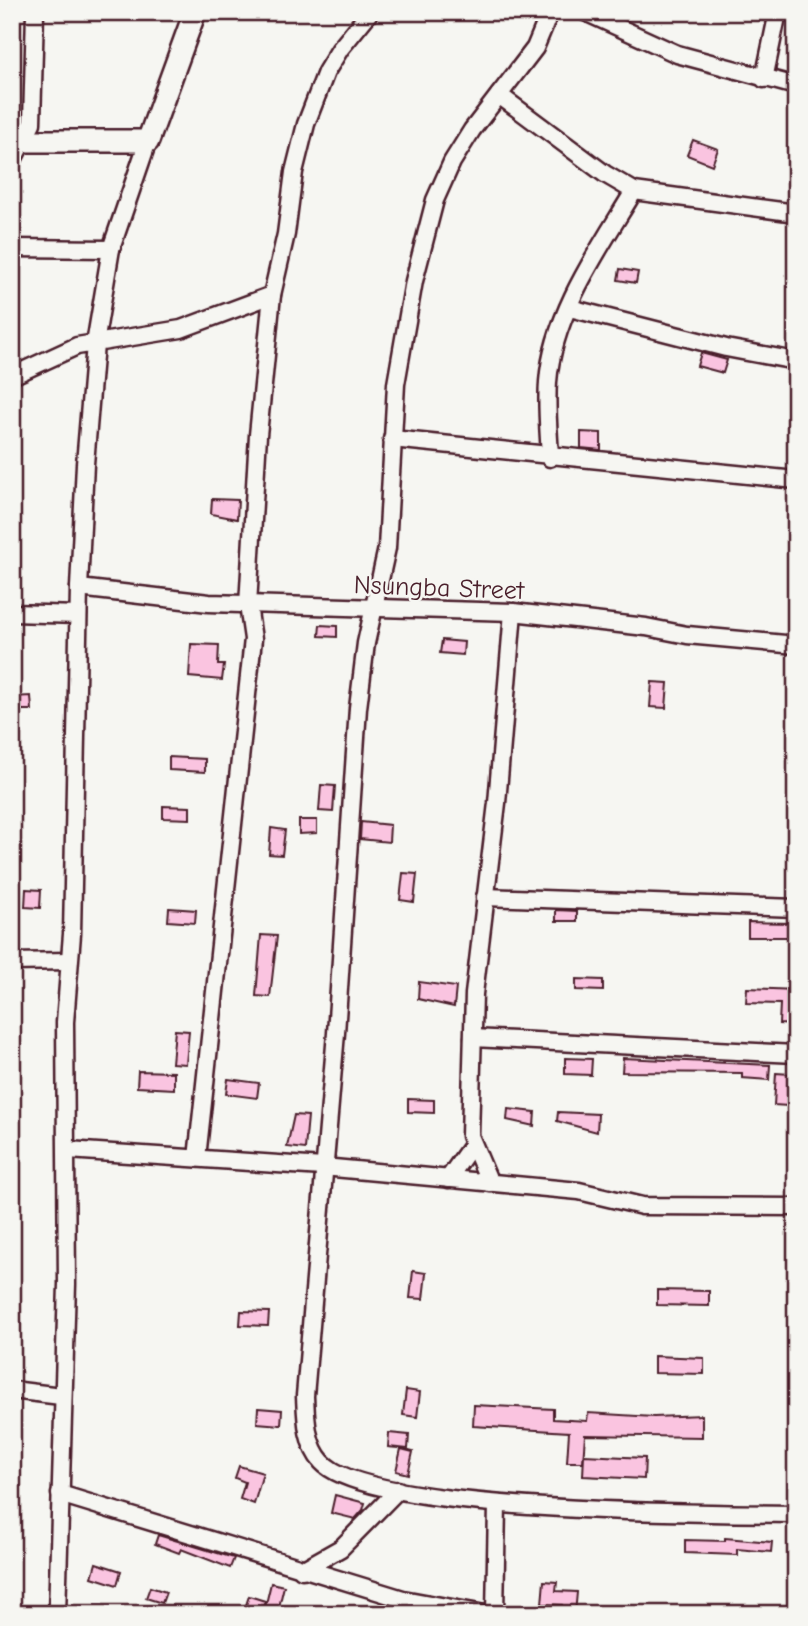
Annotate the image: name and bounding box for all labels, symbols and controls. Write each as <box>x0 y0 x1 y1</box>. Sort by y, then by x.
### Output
street label: Nsungba Street <box>353 570 526 606</box>

